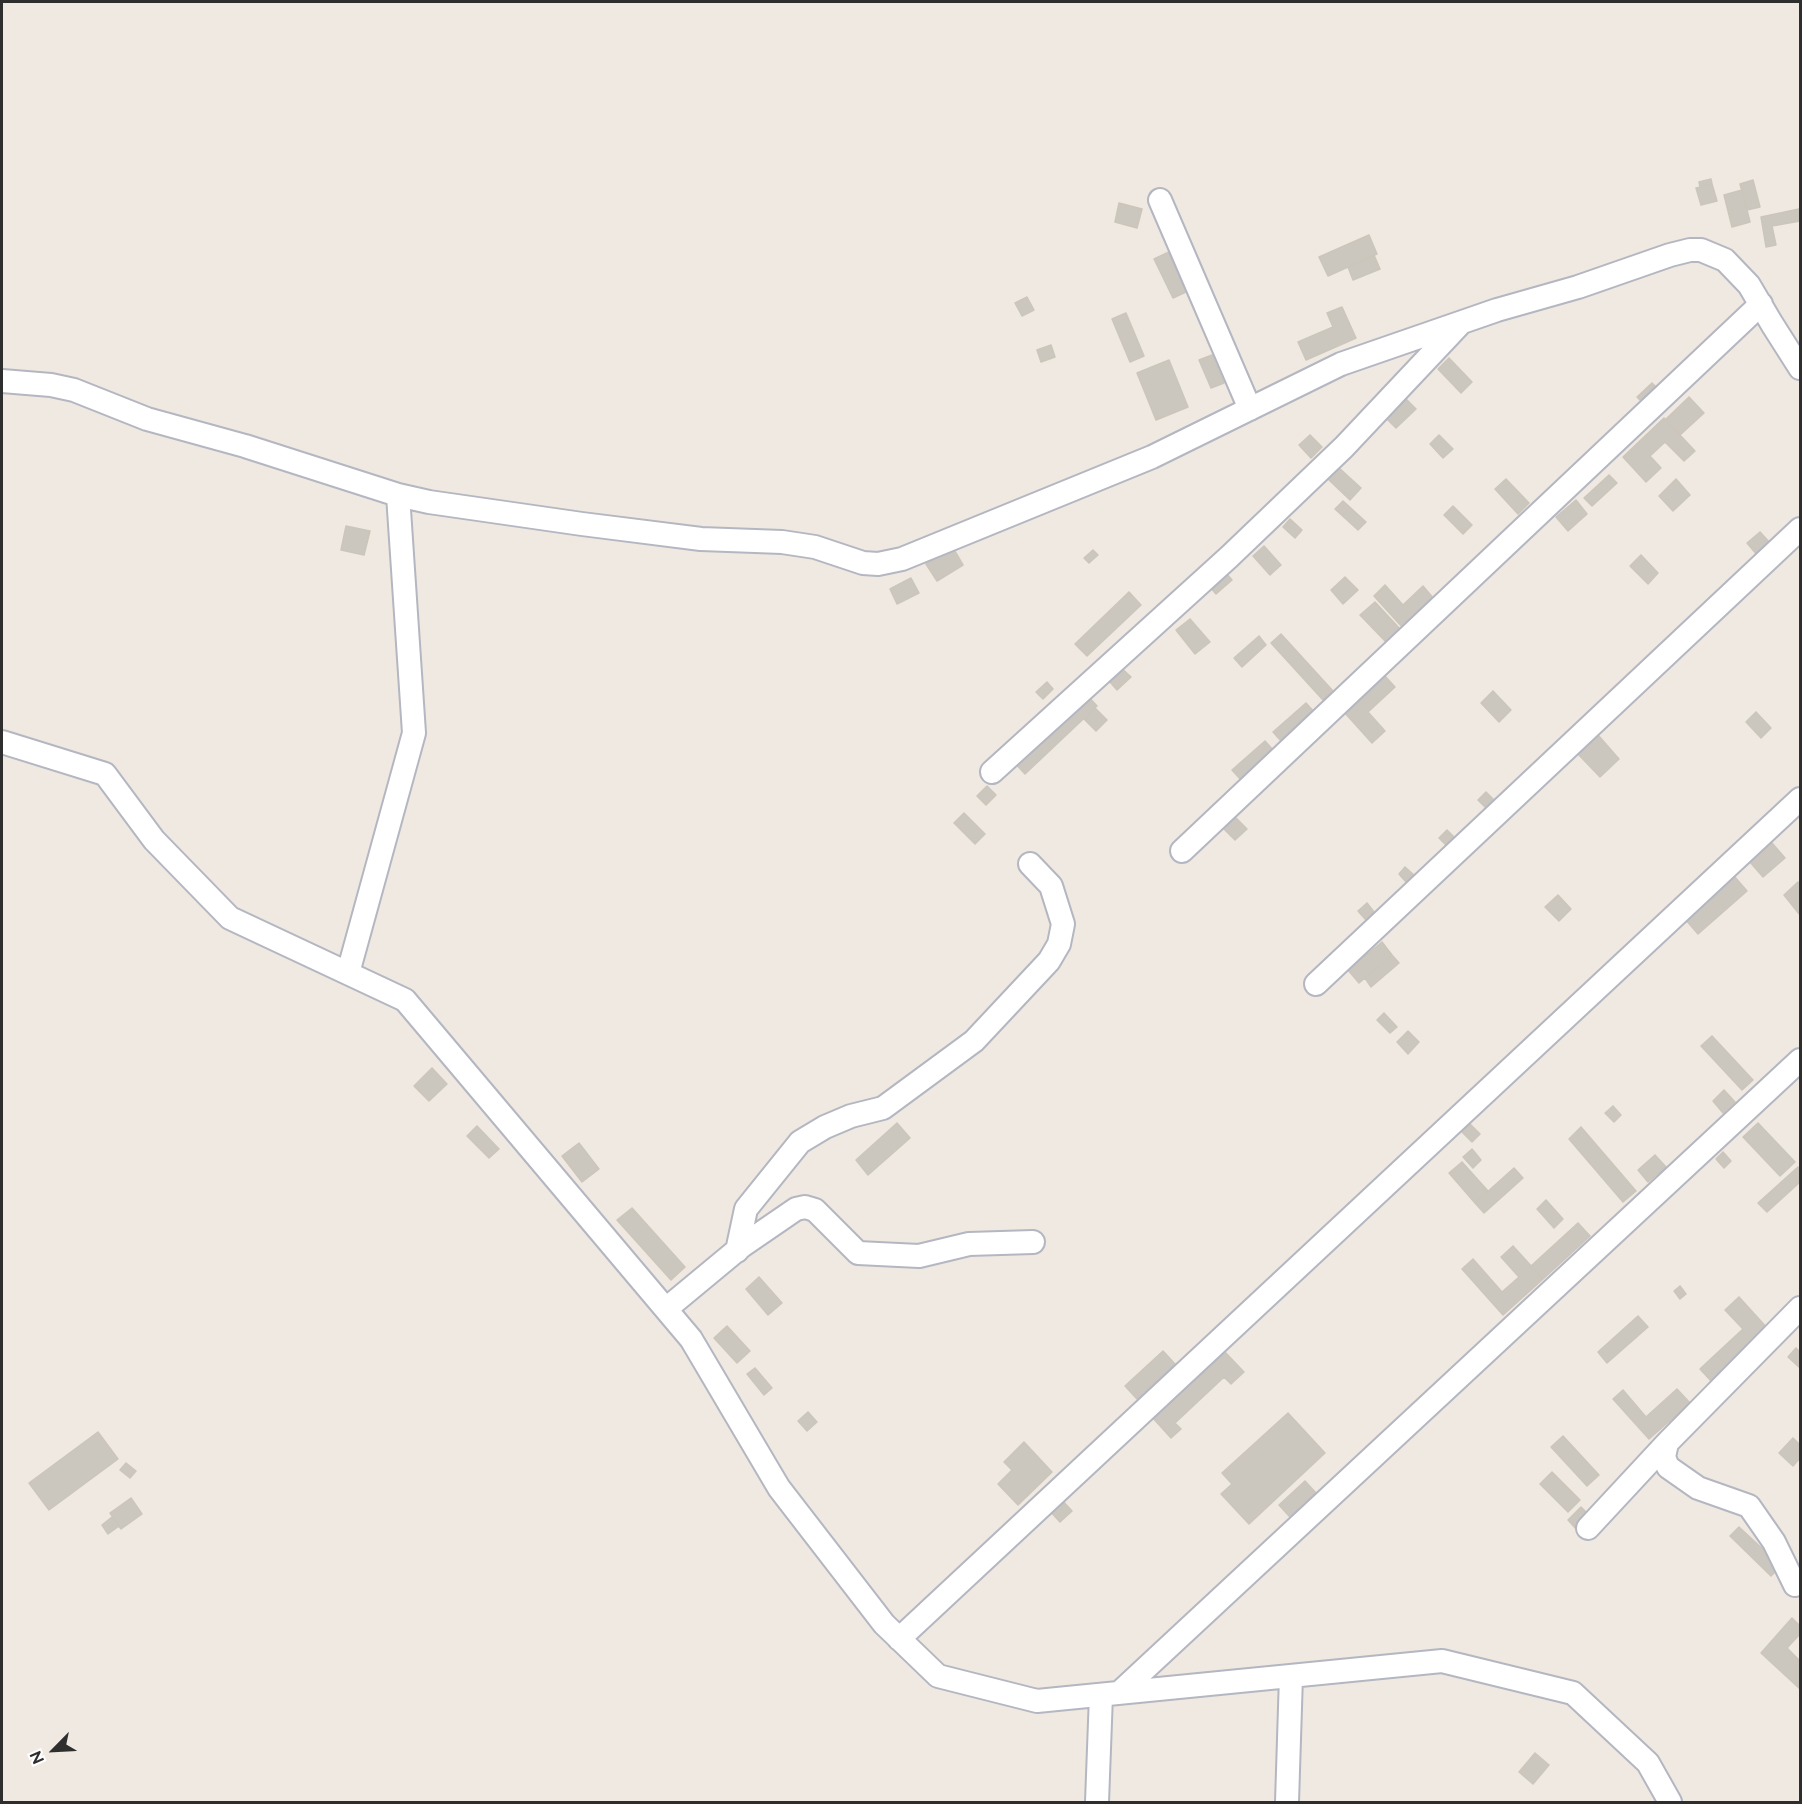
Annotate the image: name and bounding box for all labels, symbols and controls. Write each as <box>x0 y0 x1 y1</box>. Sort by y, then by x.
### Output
north arrow <box>24 1720 84 1780</box>
text: N <box>26 1748 48 1767</box>

